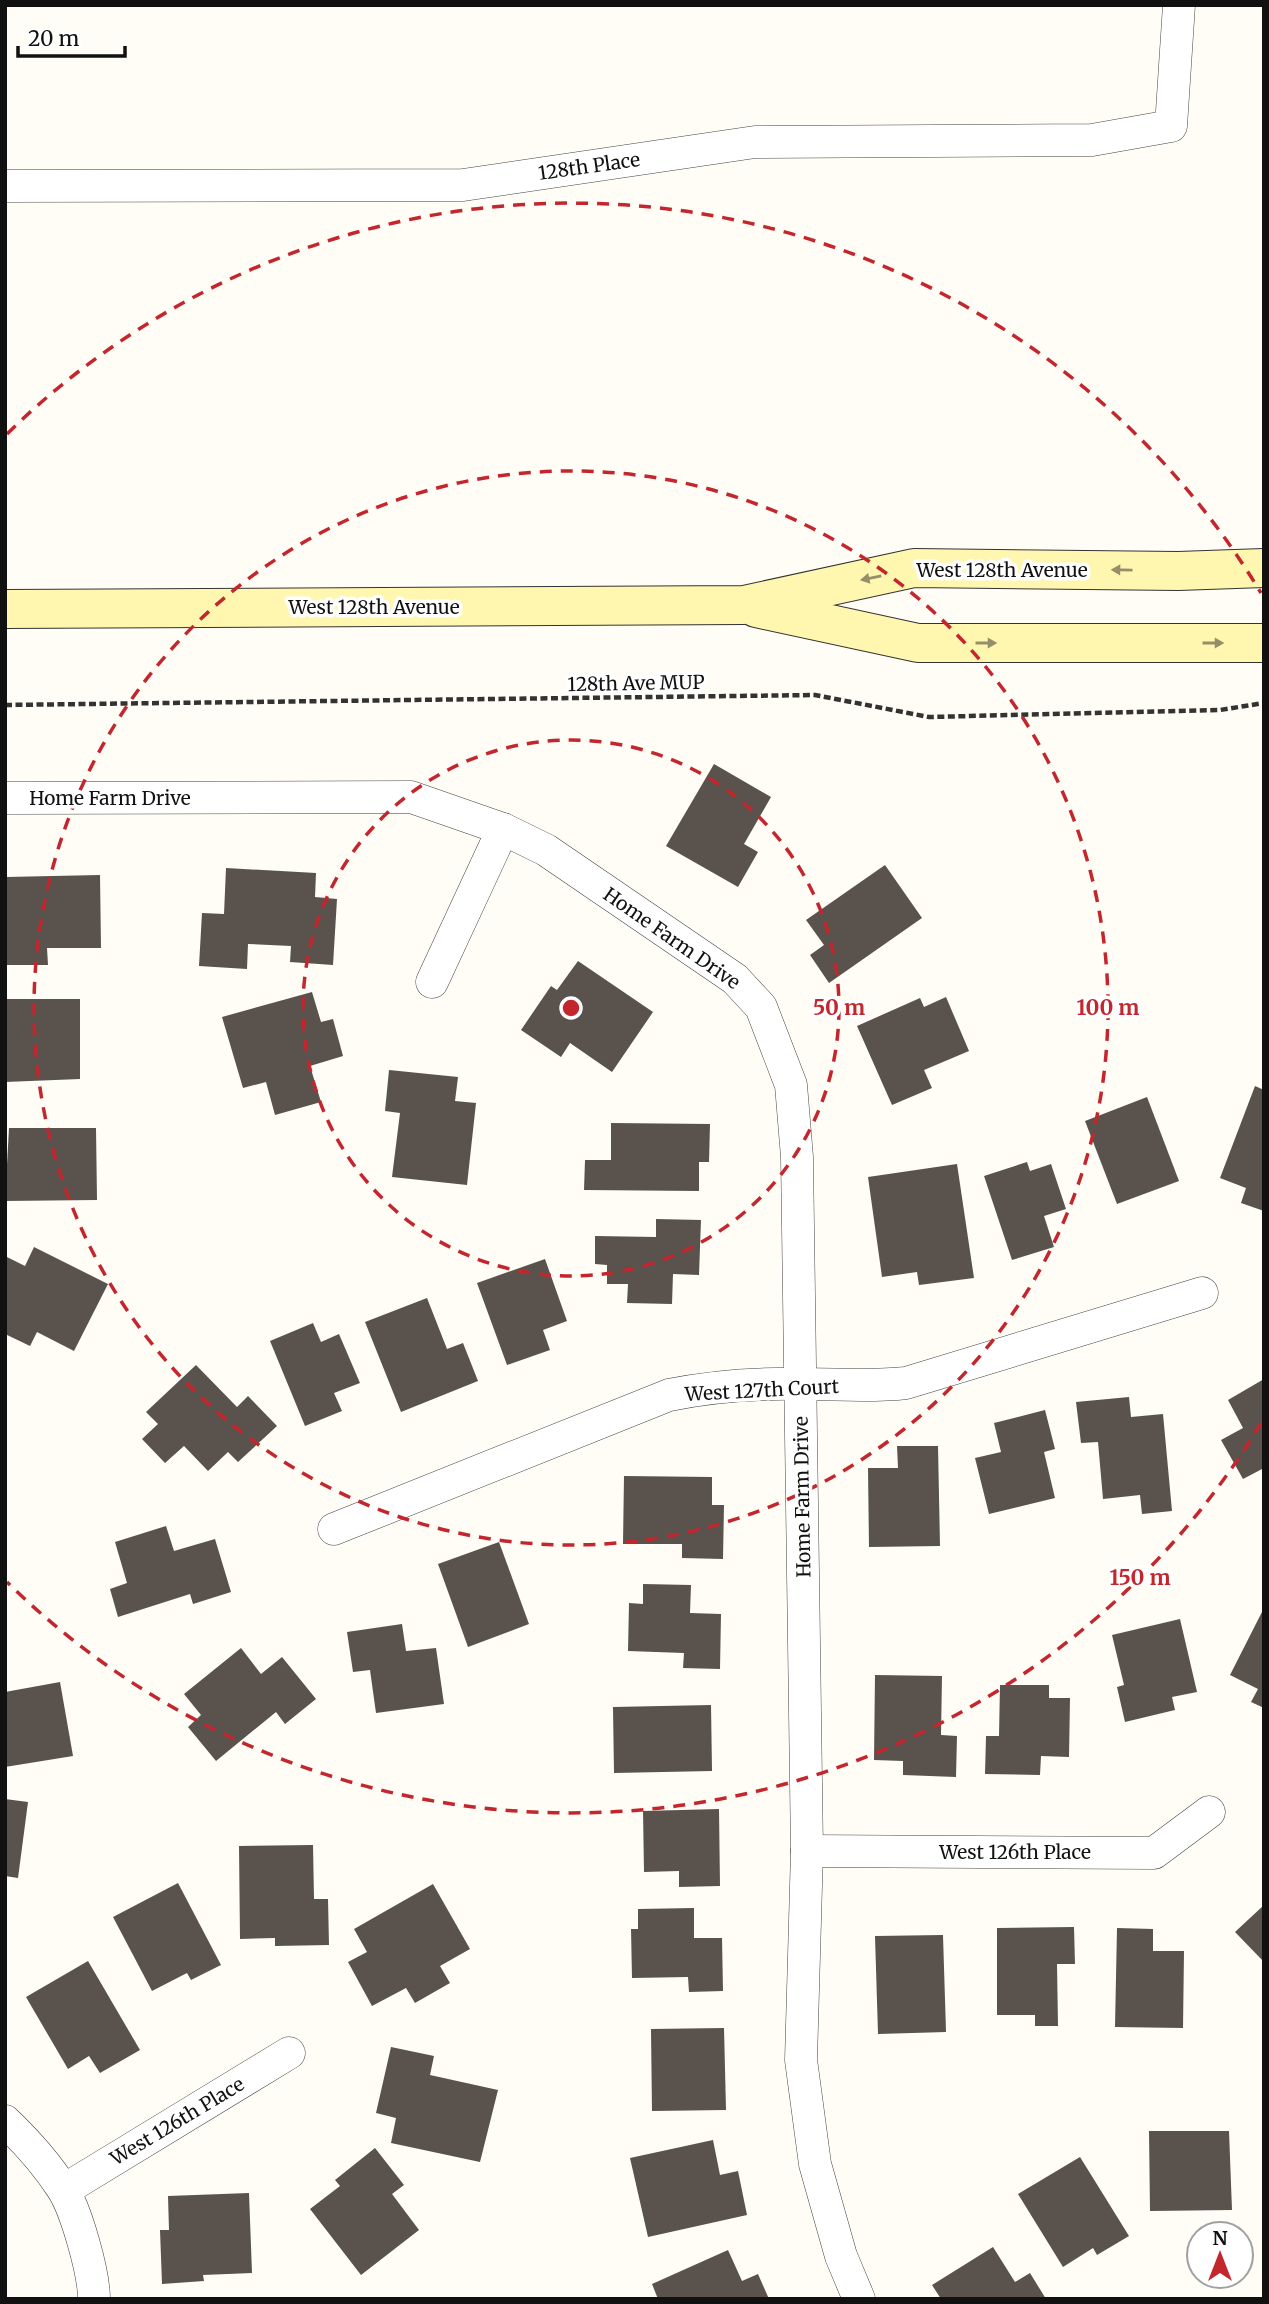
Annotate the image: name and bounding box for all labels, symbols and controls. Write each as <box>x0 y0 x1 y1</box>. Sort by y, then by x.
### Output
scale bar <box>18 14 124 58</box>
text: 20 m <box>28 25 80 52</box>
street label: 128th Place <box>537 147 642 185</box>
street label: West 128th Avenue <box>915 558 1088 582</box>
one-way arrow <box>1111 564 1133 576</box>
one-way arrow <box>860 572 882 583</box>
street label: West 128th Avenue <box>287 595 460 619</box>
one-way arrow <box>975 637 997 649</box>
one-way arrow <box>1203 637 1225 649</box>
street label: 128th Ave MUP <box>567 670 705 696</box>
street label: Home Farm Drive <box>29 786 191 810</box>
street label: Home Farm Drive <box>599 882 745 994</box>
text: 50 m <box>813 994 865 1021</box>
text: 100 m <box>1077 994 1139 1021</box>
centre of rings <box>559 996 583 1020</box>
street label: West 127th Court <box>683 1374 840 1406</box>
street label: Home Farm Drive <box>789 1416 815 1578</box>
text: 150 m <box>1109 1564 1171 1591</box>
street label: West 126th Place <box>938 1840 1091 1864</box>
street label: West 126th Place <box>105 2072 248 2171</box>
north arrow <box>1185 2220 1255 2290</box>
text: N <box>1212 2226 1228 2250</box>

